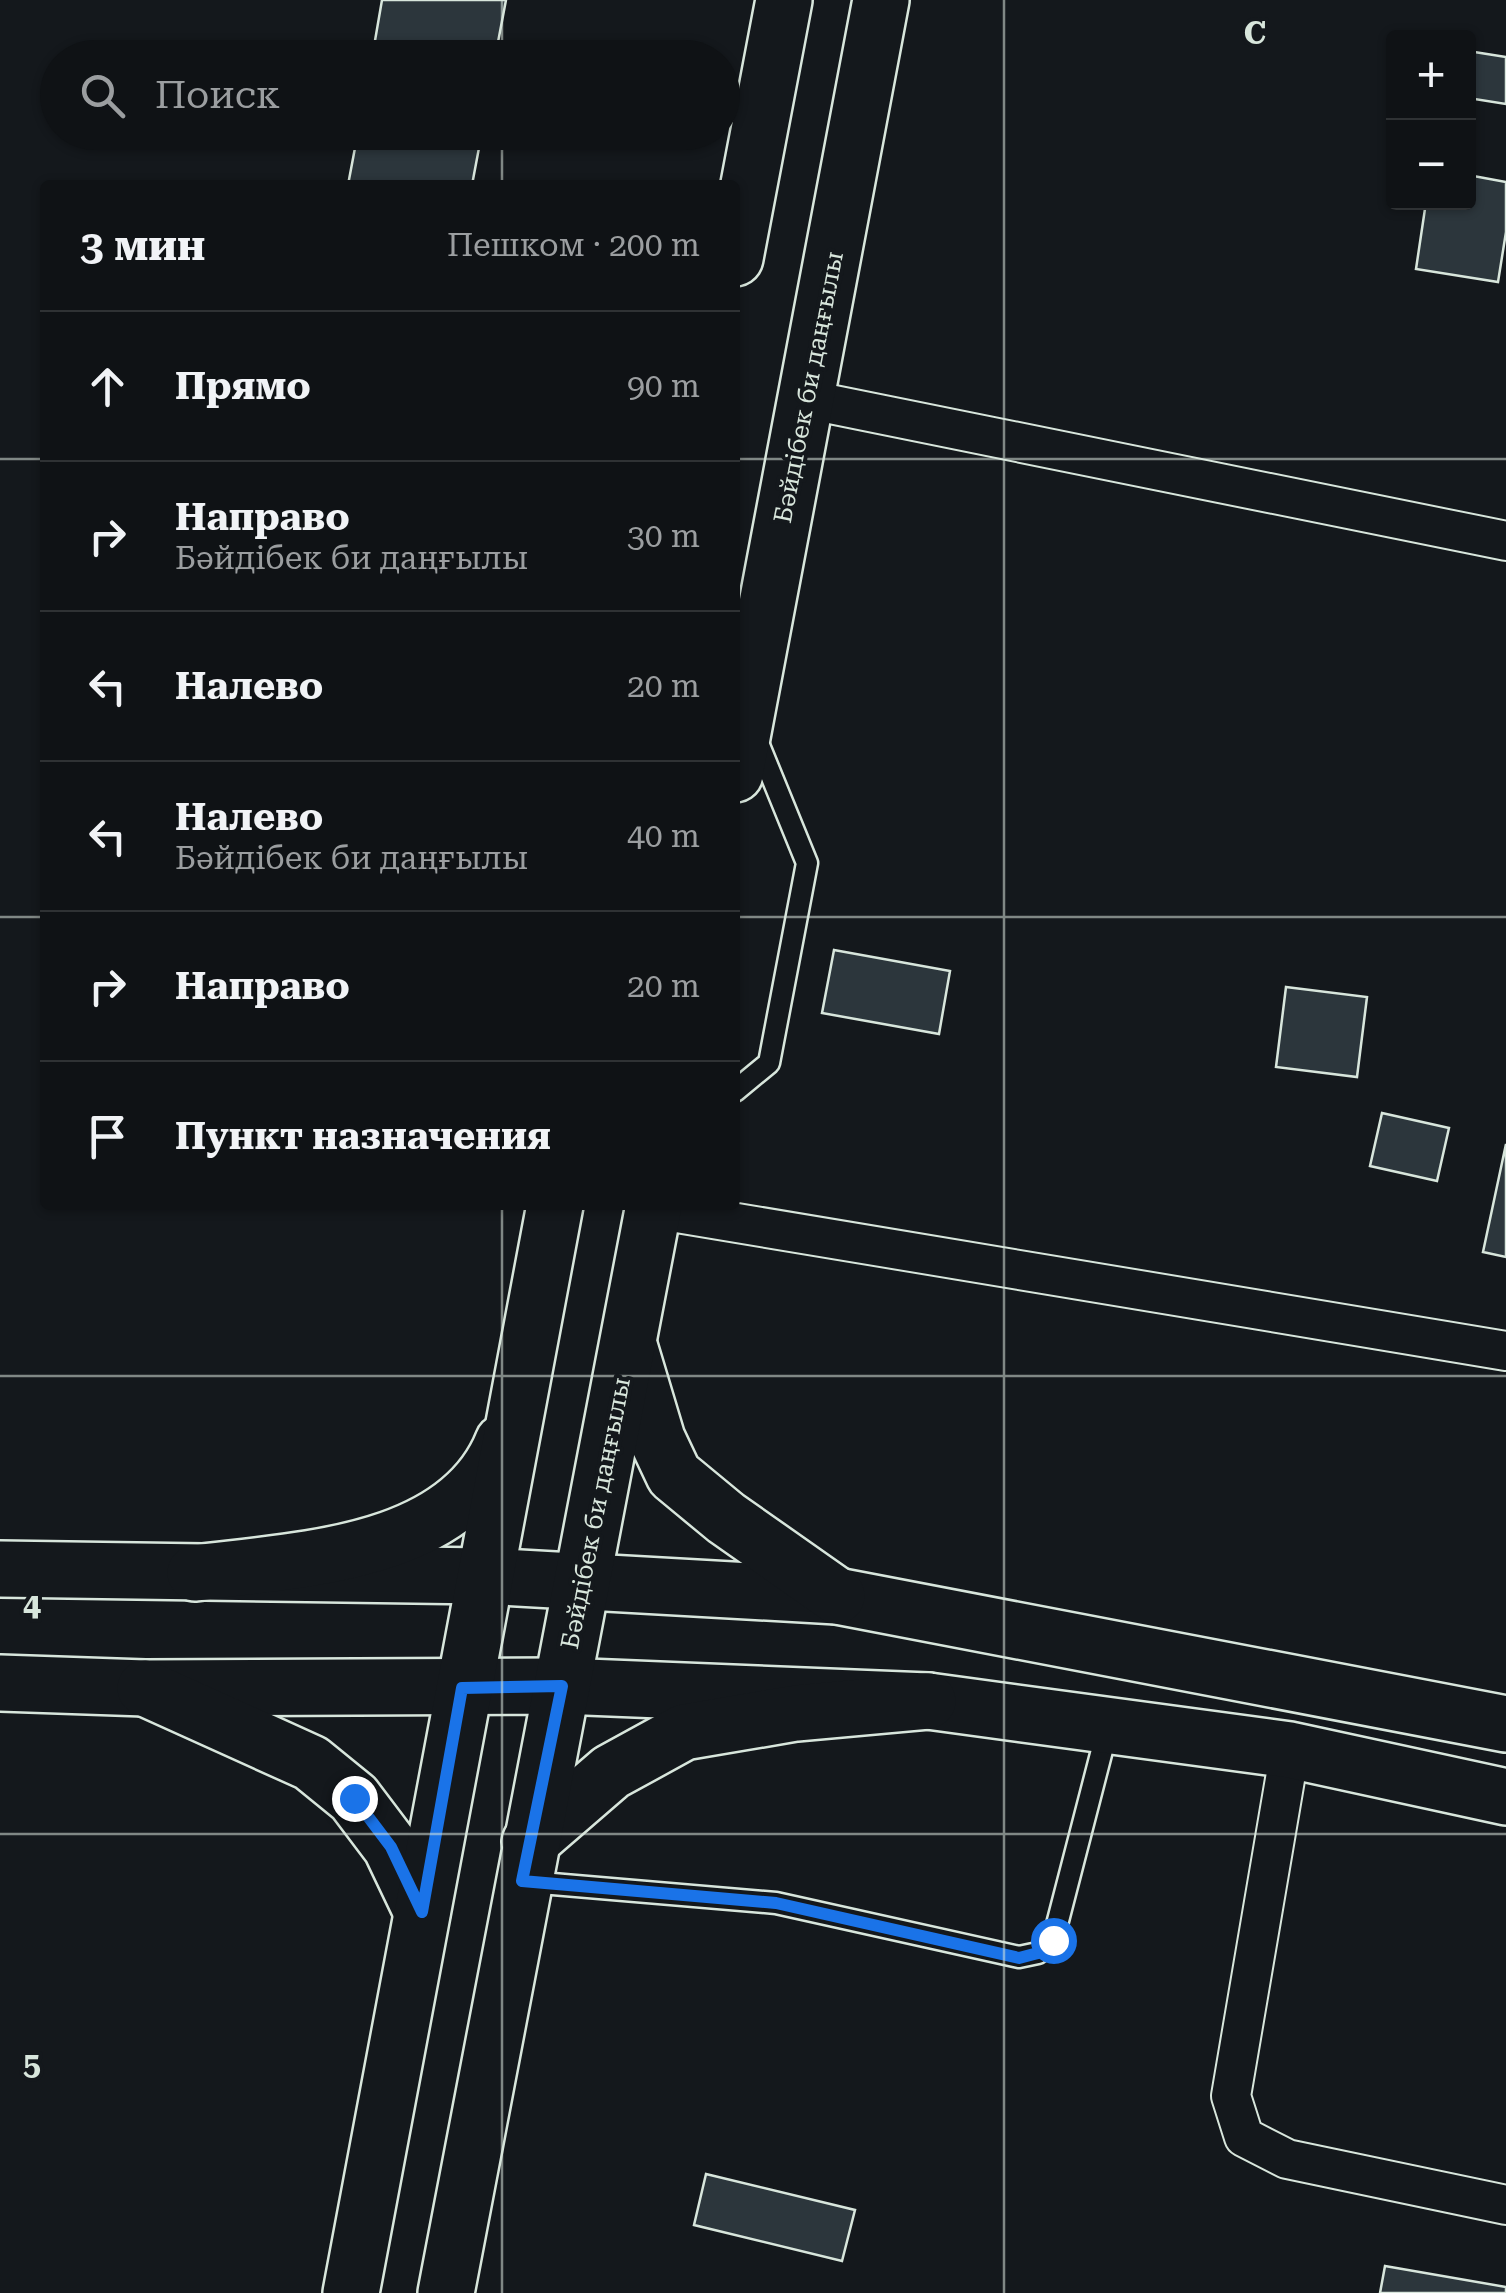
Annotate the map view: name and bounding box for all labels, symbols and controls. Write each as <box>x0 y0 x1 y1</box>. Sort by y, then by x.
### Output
text: C <box>1244 14 1266 52</box>
map controls <box>1386 30 1476 210</box>
button: + <box>1386 30 1476 120</box>
search box <box>40 40 740 150</box>
icon: search <box>75 68 130 123</box>
text: Поиск <box>155 73 280 117</box>
button: − <box>1386 120 1476 210</box>
text: 3 мин <box>80 221 205 270</box>
text: Пешком · 200 m <box>447 226 700 264</box>
street label: Бәйдібек би даңғылы <box>768 249 849 525</box>
icon: ahead <box>80 359 135 414</box>
text: Прямо <box>175 364 311 408</box>
text: 90 m <box>627 367 700 405</box>
text: Направо <box>175 495 350 539</box>
icon: right <box>80 509 135 564</box>
text: 30 m <box>627 517 700 555</box>
text: Бәйдібек би даңғылы <box>175 539 528 577</box>
icon: left <box>80 659 135 714</box>
text: Налево <box>175 664 323 708</box>
text: 20 m <box>627 667 700 705</box>
text: Налево <box>175 795 323 839</box>
icon: left <box>80 809 135 864</box>
text: 40 m <box>627 817 700 855</box>
text: Бәйдібек би даңғылы <box>175 839 528 877</box>
icon: right <box>80 959 135 1014</box>
text: Направо <box>175 964 350 1008</box>
text: 20 m <box>627 967 700 1005</box>
icon: arrive <box>80 1109 135 1164</box>
text: Пункт назначения <box>175 1114 551 1158</box>
street label: Бәйдібек би даңғылы <box>555 1375 636 1651</box>
text: 4 <box>23 1586 41 1624</box>
route end <box>332 1776 378 1822</box>
route start <box>1031 1918 1077 1964</box>
text: 5 <box>23 2045 41 2083</box>

